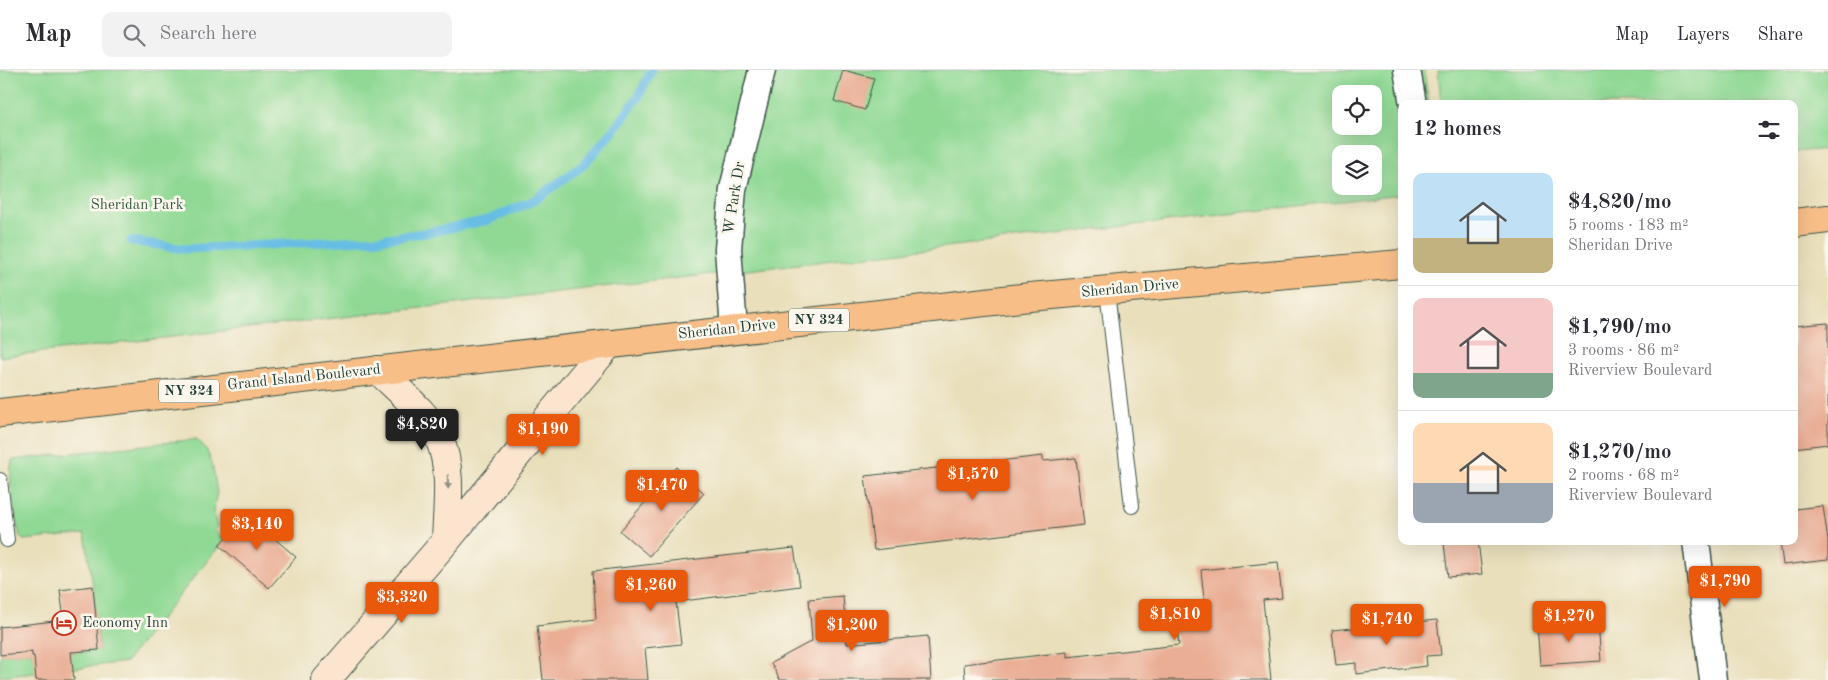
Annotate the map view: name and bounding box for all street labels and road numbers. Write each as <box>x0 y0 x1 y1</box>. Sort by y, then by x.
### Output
street label: W Park Dr <box>722 161 748 235</box>
street label: Sheridan Drive <box>1080 277 1180 301</box>
road number: NY 324 <box>789 308 849 332</box>
street label: Sheridan Drive <box>677 317 777 343</box>
street label: Grand Island Boulevard <box>227 362 382 394</box>
road number: NY 324 <box>159 380 219 402</box>

